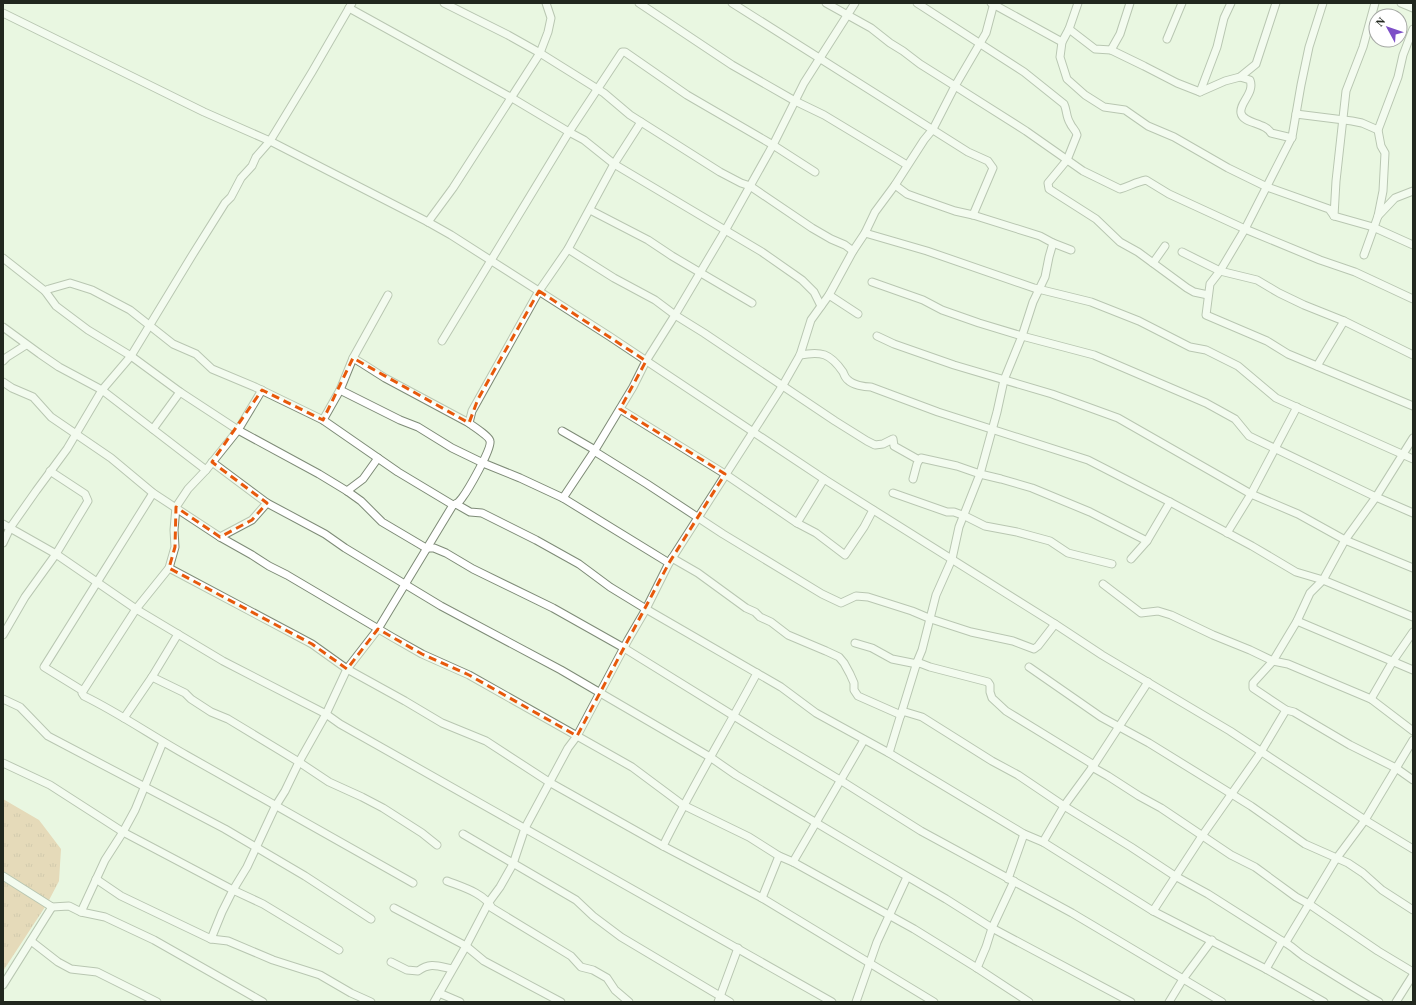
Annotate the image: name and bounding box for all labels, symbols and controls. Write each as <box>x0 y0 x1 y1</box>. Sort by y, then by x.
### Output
north arrow <box>1368 8 1408 48</box>
text: N <box>1373 15 1388 28</box>

